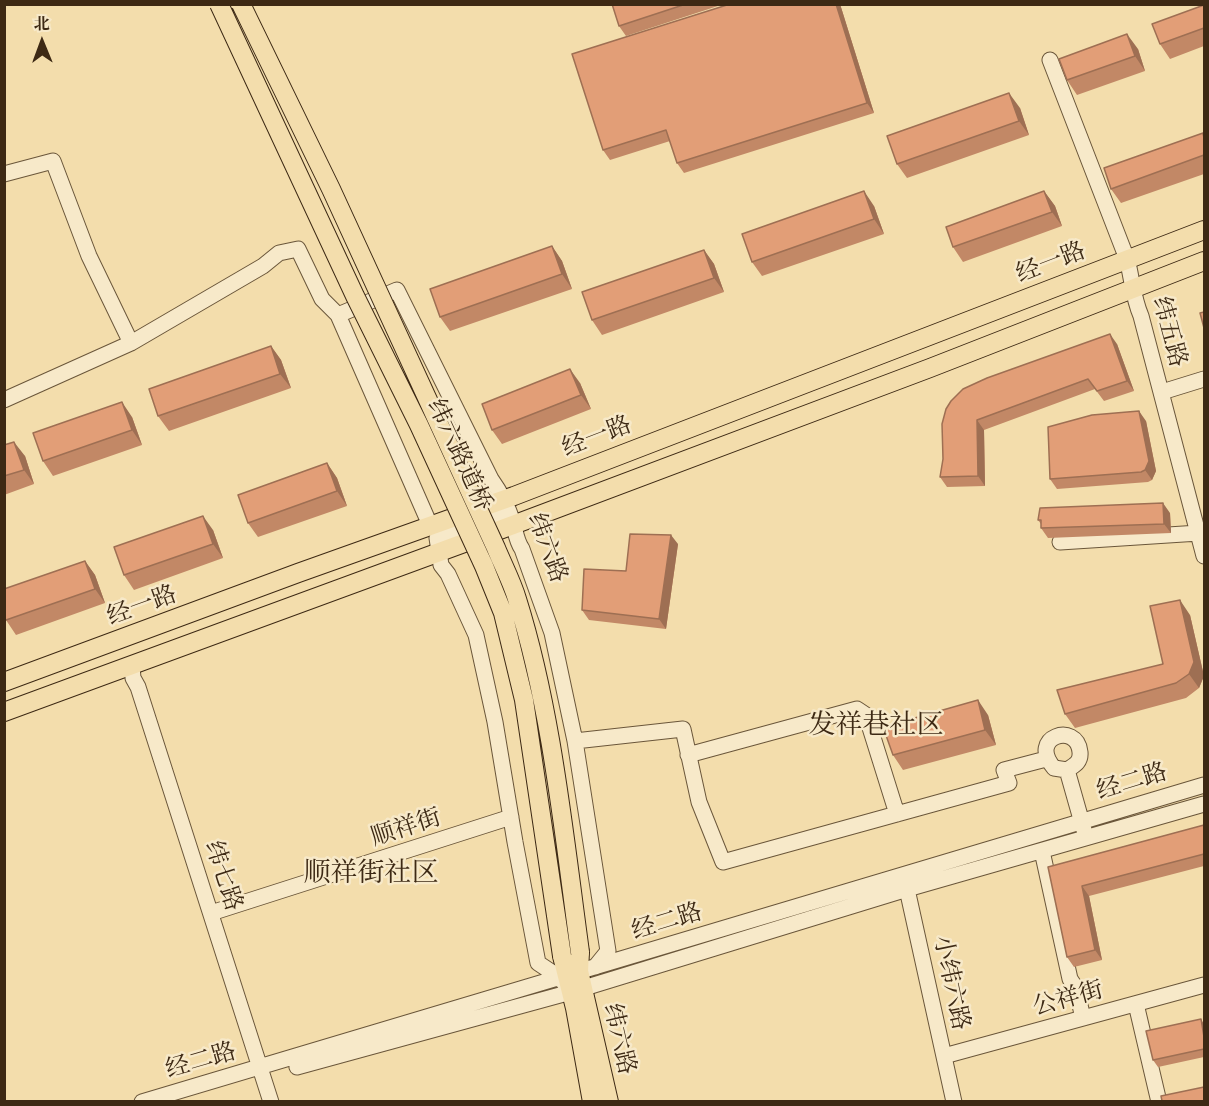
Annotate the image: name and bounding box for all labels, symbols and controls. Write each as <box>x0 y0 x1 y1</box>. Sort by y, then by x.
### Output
north arrow <box>12 12 72 72</box>
text: 北 <box>33 13 50 34</box>
street label: 经一路 <box>1012 237 1090 289</box>
street label: 纬五路 <box>1146 293 1192 371</box>
street label: 纬六路道桥 <box>421 395 497 515</box>
street label: 经一路 <box>558 411 636 463</box>
street label: 纬六路 <box>521 509 573 587</box>
street label: 经一路 <box>103 580 181 632</box>
district label: 发祥巷社区 <box>809 710 943 742</box>
street label: 经二路 <box>1093 758 1171 806</box>
street label: 顺祥街 <box>367 803 445 853</box>
street label: 纬七路 <box>198 837 248 915</box>
district label: 顺祥街社区 <box>304 858 438 890</box>
street label: 经二路 <box>628 898 706 946</box>
street label: 小纬六路 <box>927 933 975 1033</box>
street label: 公祥街 <box>1029 976 1107 1022</box>
street label: 纬六路 <box>597 1001 641 1077</box>
street label: 经二路 <box>162 1037 240 1085</box>

